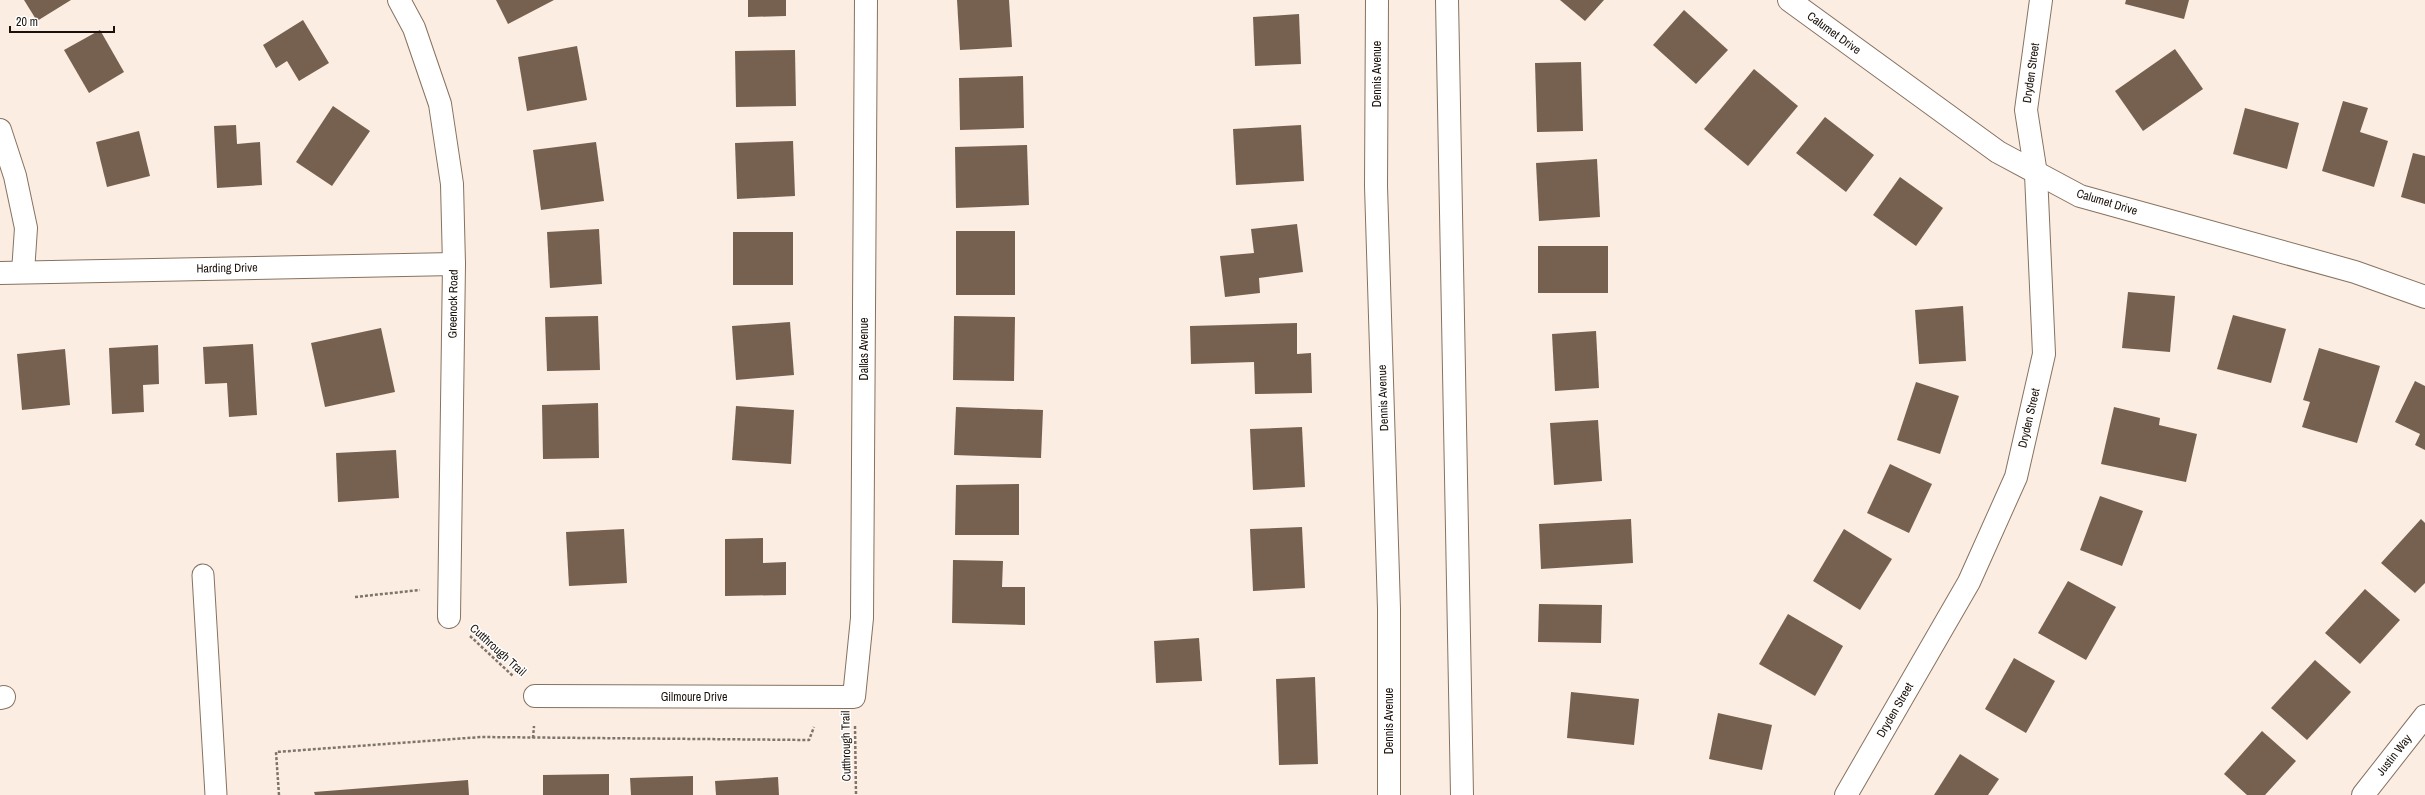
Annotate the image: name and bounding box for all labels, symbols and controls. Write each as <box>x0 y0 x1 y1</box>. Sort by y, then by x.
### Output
scale bar <box>10 8 114 34</box>
street label: Calumet Drive <box>1804 8 1864 58</box>
text: 20 m <box>16 14 38 30</box>
street label: Dennis Avenue <box>1369 41 1385 107</box>
street label: Dryden Street <box>2019 42 2043 104</box>
street label: Calumet Drive <box>2075 185 2139 219</box>
street label: Harding Drive <box>196 259 258 277</box>
street label: Greenock Road <box>444 269 462 339</box>
street label: Dallas Avenue <box>856 318 872 380</box>
street label: Dennis Avenue <box>1374 364 1392 432</box>
street label: Dryden Street <box>2014 386 2044 449</box>
street label: Cutthrough Trail <box>466 620 530 680</box>
street label: Dryden Street <box>1873 679 1917 740</box>
street label: Dennis Avenue <box>1381 688 1397 754</box>
street label: Gilmoure Drive <box>661 689 727 705</box>
street label: Cutthrough Trail <box>837 711 855 781</box>
street label: Justin Way <box>2373 731 2415 779</box>

